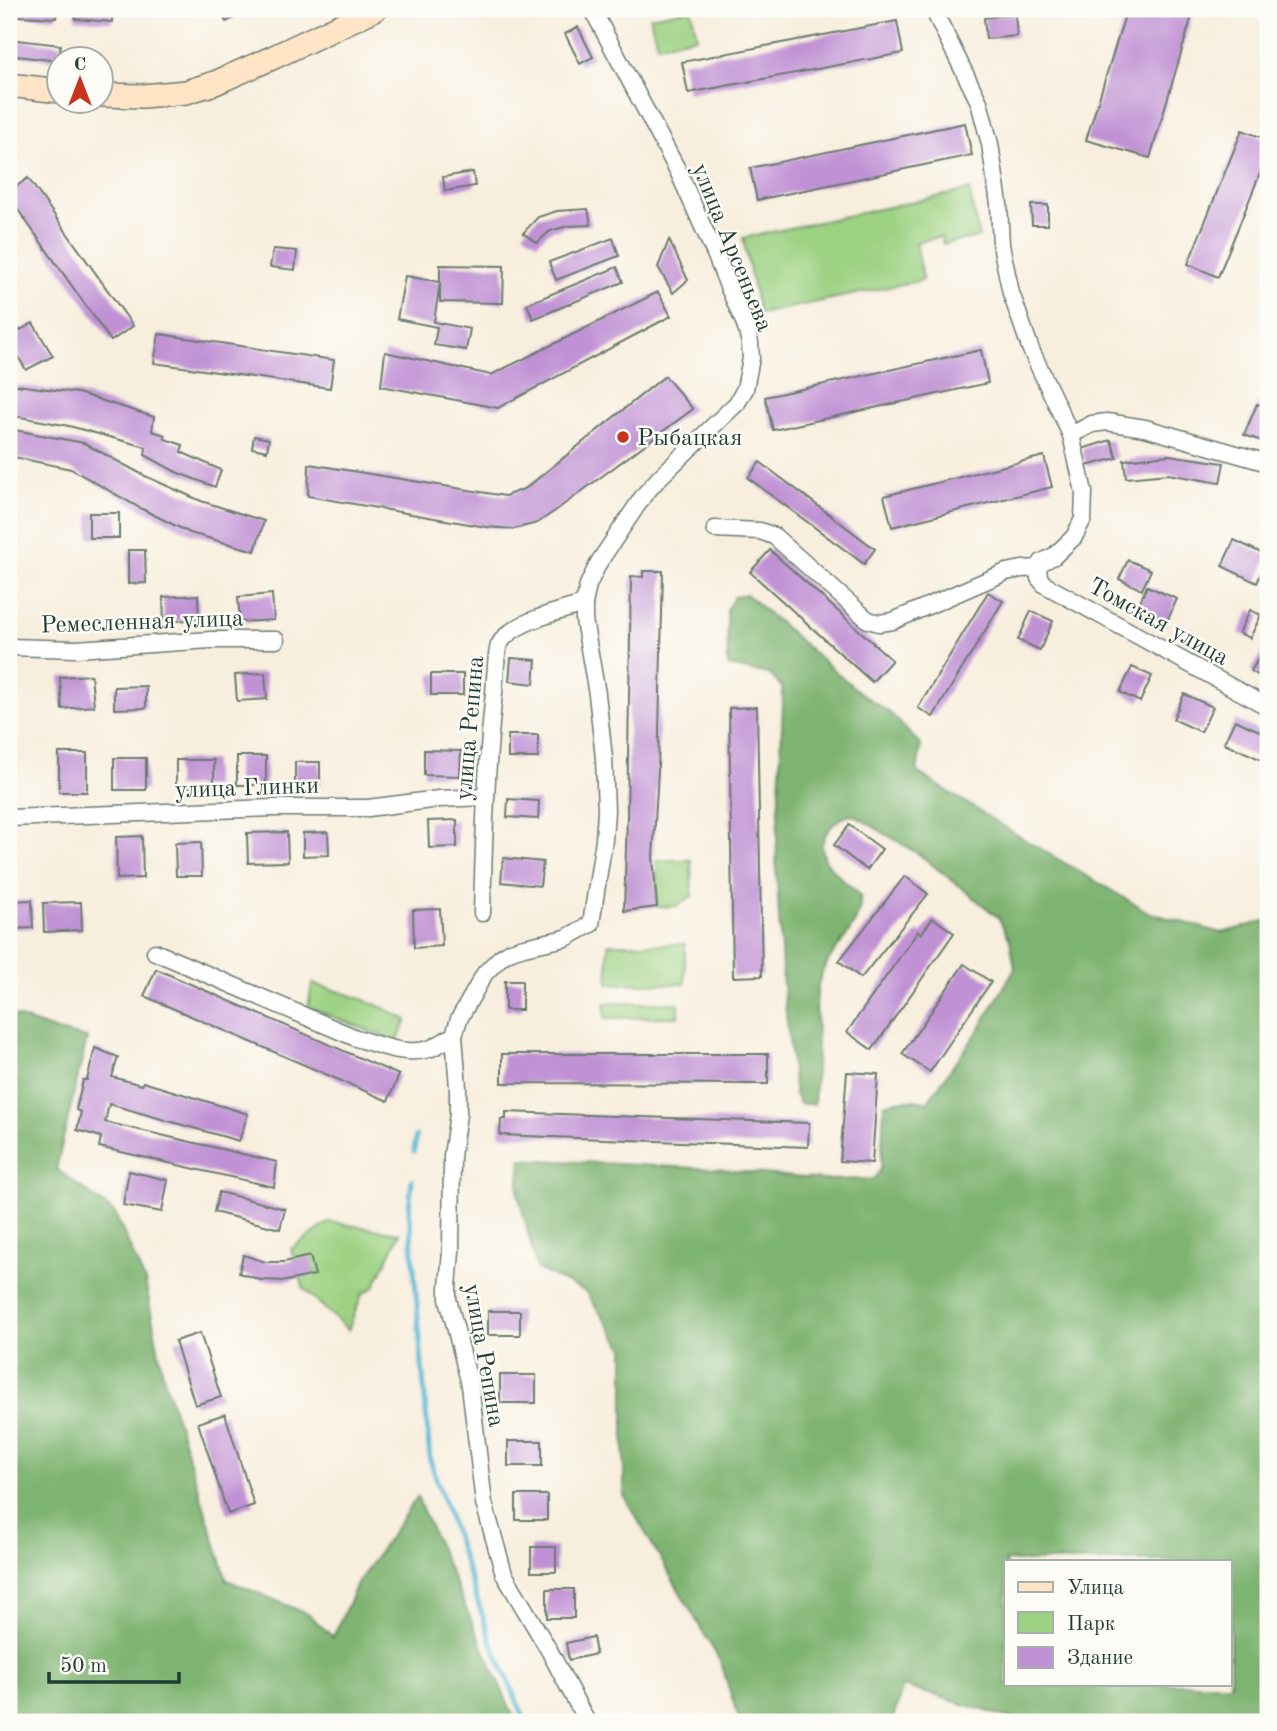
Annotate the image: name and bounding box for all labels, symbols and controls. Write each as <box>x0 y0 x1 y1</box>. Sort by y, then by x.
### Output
north arrow <box>46 46 116 116</box>
text: С <box>74 56 86 75</box>
street label: улица Арсеньева <box>686 160 776 335</box>
place label: Рыбацкая <box>637 427 742 451</box>
marker: Рыбацкая <box>615 429 631 445</box>
street label: Томская улица <box>1084 574 1232 671</box>
street label: Ремесленная улица <box>40 607 244 639</box>
street label: улица Репина <box>453 655 489 802</box>
street label: улица Глинки <box>174 774 320 804</box>
street label: улица Репина <box>459 1282 507 1429</box>
legend <box>1004 1560 1232 1686</box>
text: Улица <box>1067 1578 1124 1599</box>
text: Парк <box>1067 1614 1116 1635</box>
scale bar <box>49 1640 178 1684</box>
text: Здание <box>1067 1648 1133 1669</box>
text: 50 m <box>60 1656 107 1677</box>

